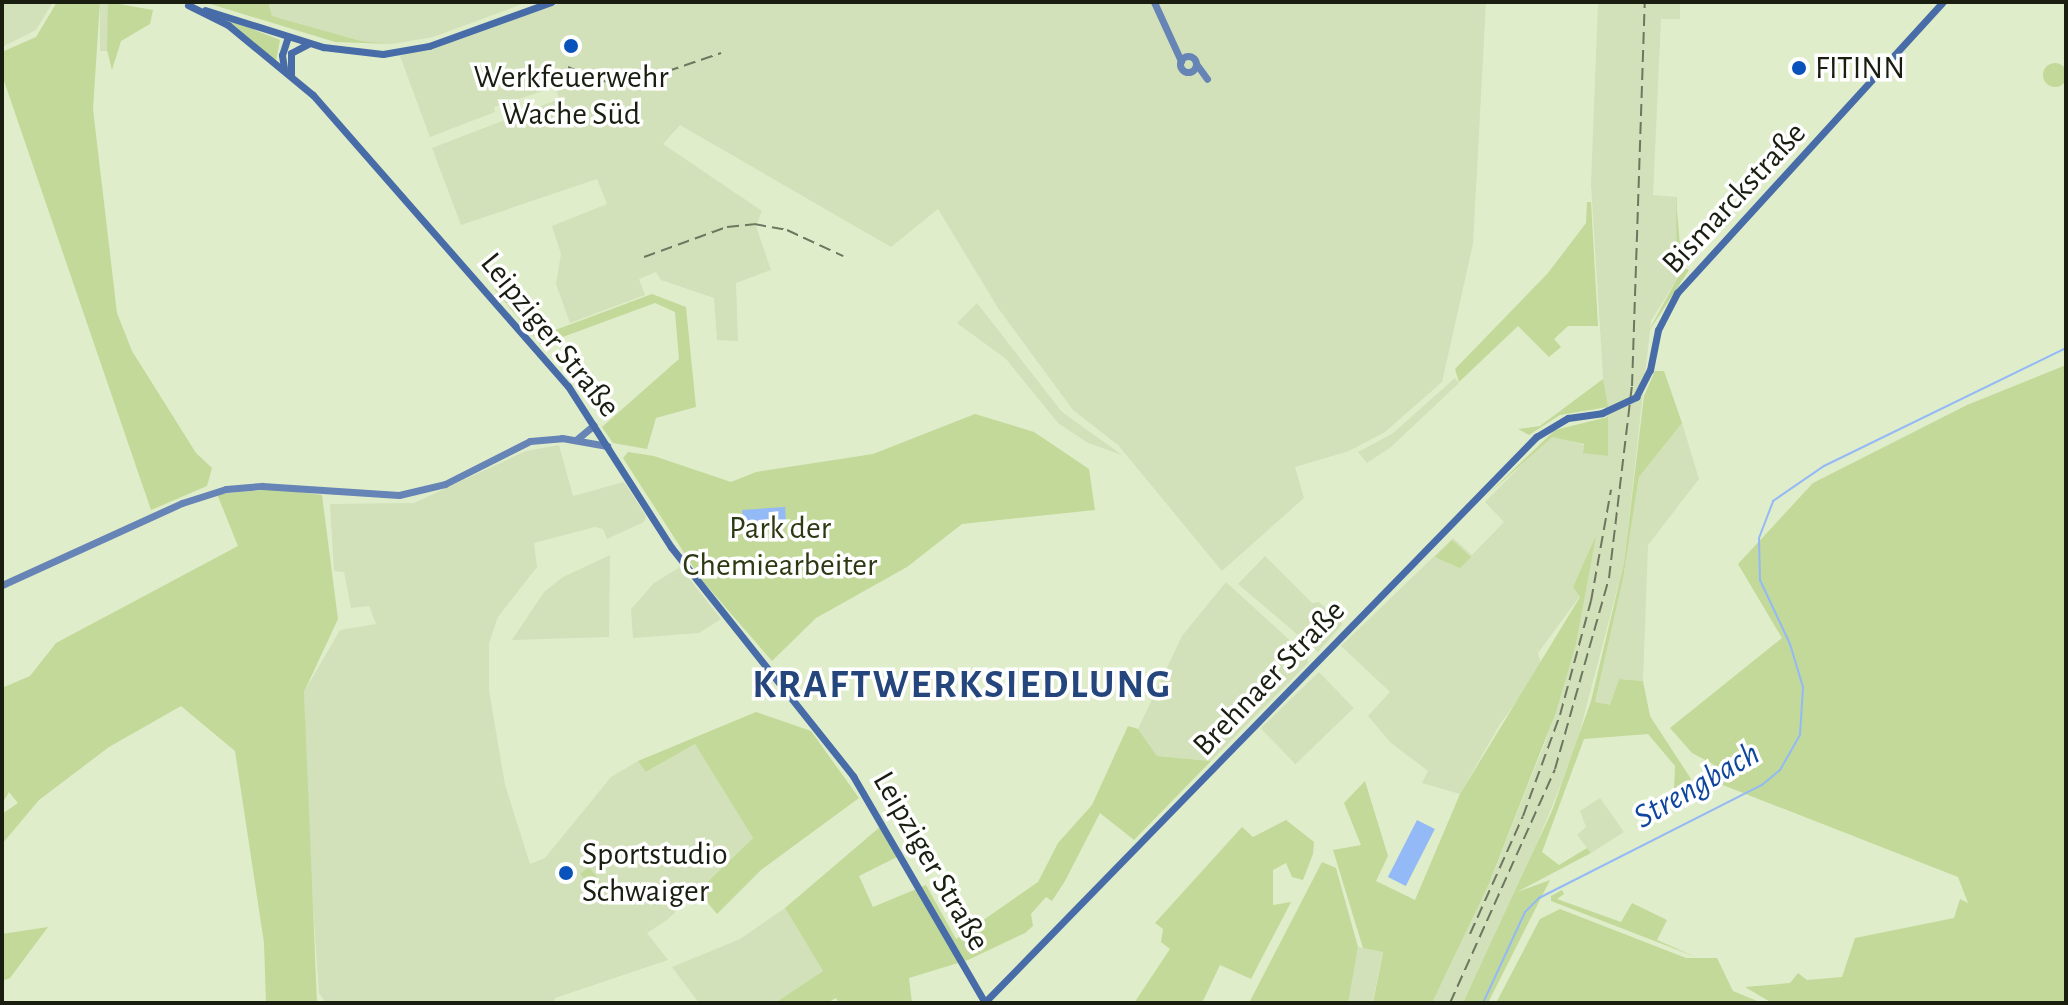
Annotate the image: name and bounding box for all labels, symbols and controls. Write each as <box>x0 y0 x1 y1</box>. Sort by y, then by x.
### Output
marker: Werkfeuerwehr Wache Süd <box>562 37 580 55</box>
place label: FITINN <box>1815 49 1905 87</box>
place label: Werkfeuerwehr Wache Süd <box>473 59 669 134</box>
marker: FITINN <box>1790 59 1808 77</box>
street label: Bismarckstraße <box>1654 114 1814 282</box>
street label: Leipziger Straße <box>472 245 628 425</box>
park label: Park der Chemiearbeiter <box>683 510 877 585</box>
street label: Brehnaer Straße <box>1185 592 1353 764</box>
district label: KRAFTWERKSIEDLUNG <box>752 661 1172 709</box>
water label: Strengbach <box>1627 734 1767 838</box>
street label: Leipziger Straße <box>864 765 998 957</box>
place label: Sportstudio Schwaiger <box>582 836 728 911</box>
marker: Sportstudio Schwaiger <box>557 864 575 882</box>

